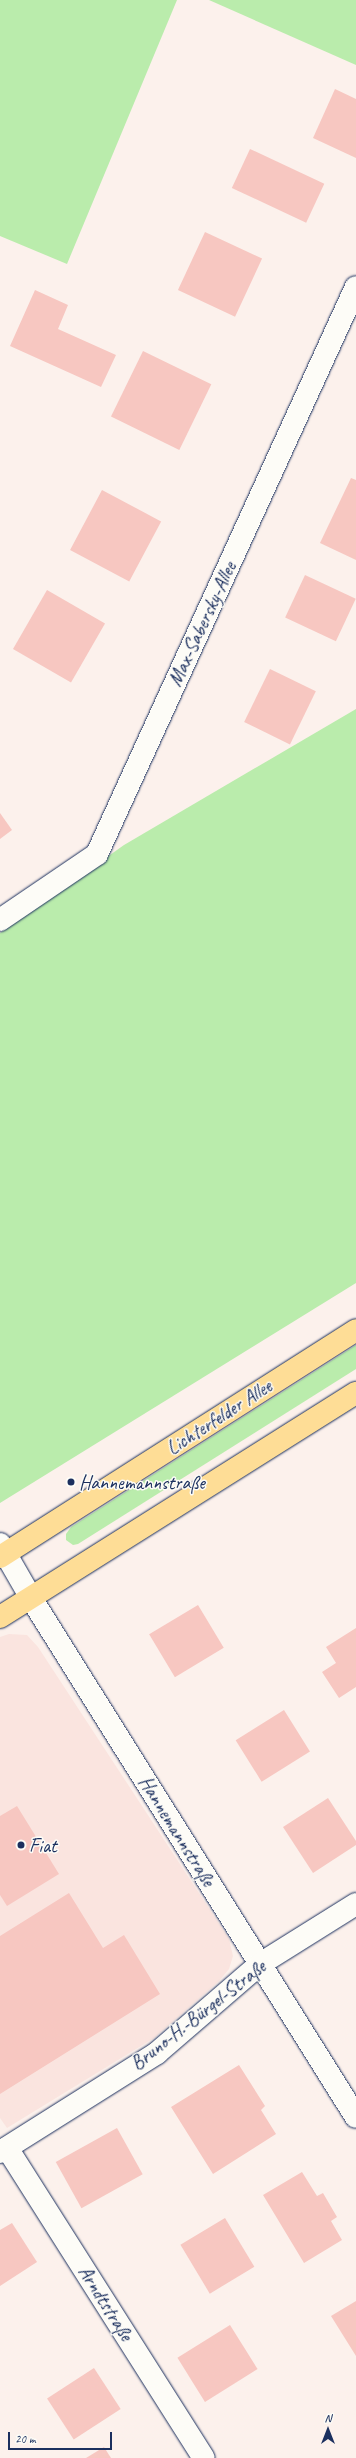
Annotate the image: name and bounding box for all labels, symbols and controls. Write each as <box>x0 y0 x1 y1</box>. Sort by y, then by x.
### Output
street label: Max-Sabersky-Allee <box>163 558 241 690</box>
street label: Lichterfelder Allee <box>162 1374 276 1460</box>
place label: Hannemannstraße <box>79 1470 205 1494</box>
marker: Hannemannstraße <box>66 1477 76 1487</box>
street label: Hannemannstraße <box>134 1771 220 1891</box>
place label: Fiat <box>29 1833 57 1857</box>
marker: Fiat <box>16 1840 26 1850</box>
street label: Bruno-H.-Bürgel-Straße <box>126 1955 270 2075</box>
street label: Arndtstraße <box>73 2261 139 2345</box>
north arrow <box>308 2410 348 2450</box>
text: N <box>325 2411 331 2425</box>
scale bar <box>10 2424 114 2450</box>
text: 20 m <box>15 2431 35 2447</box>

